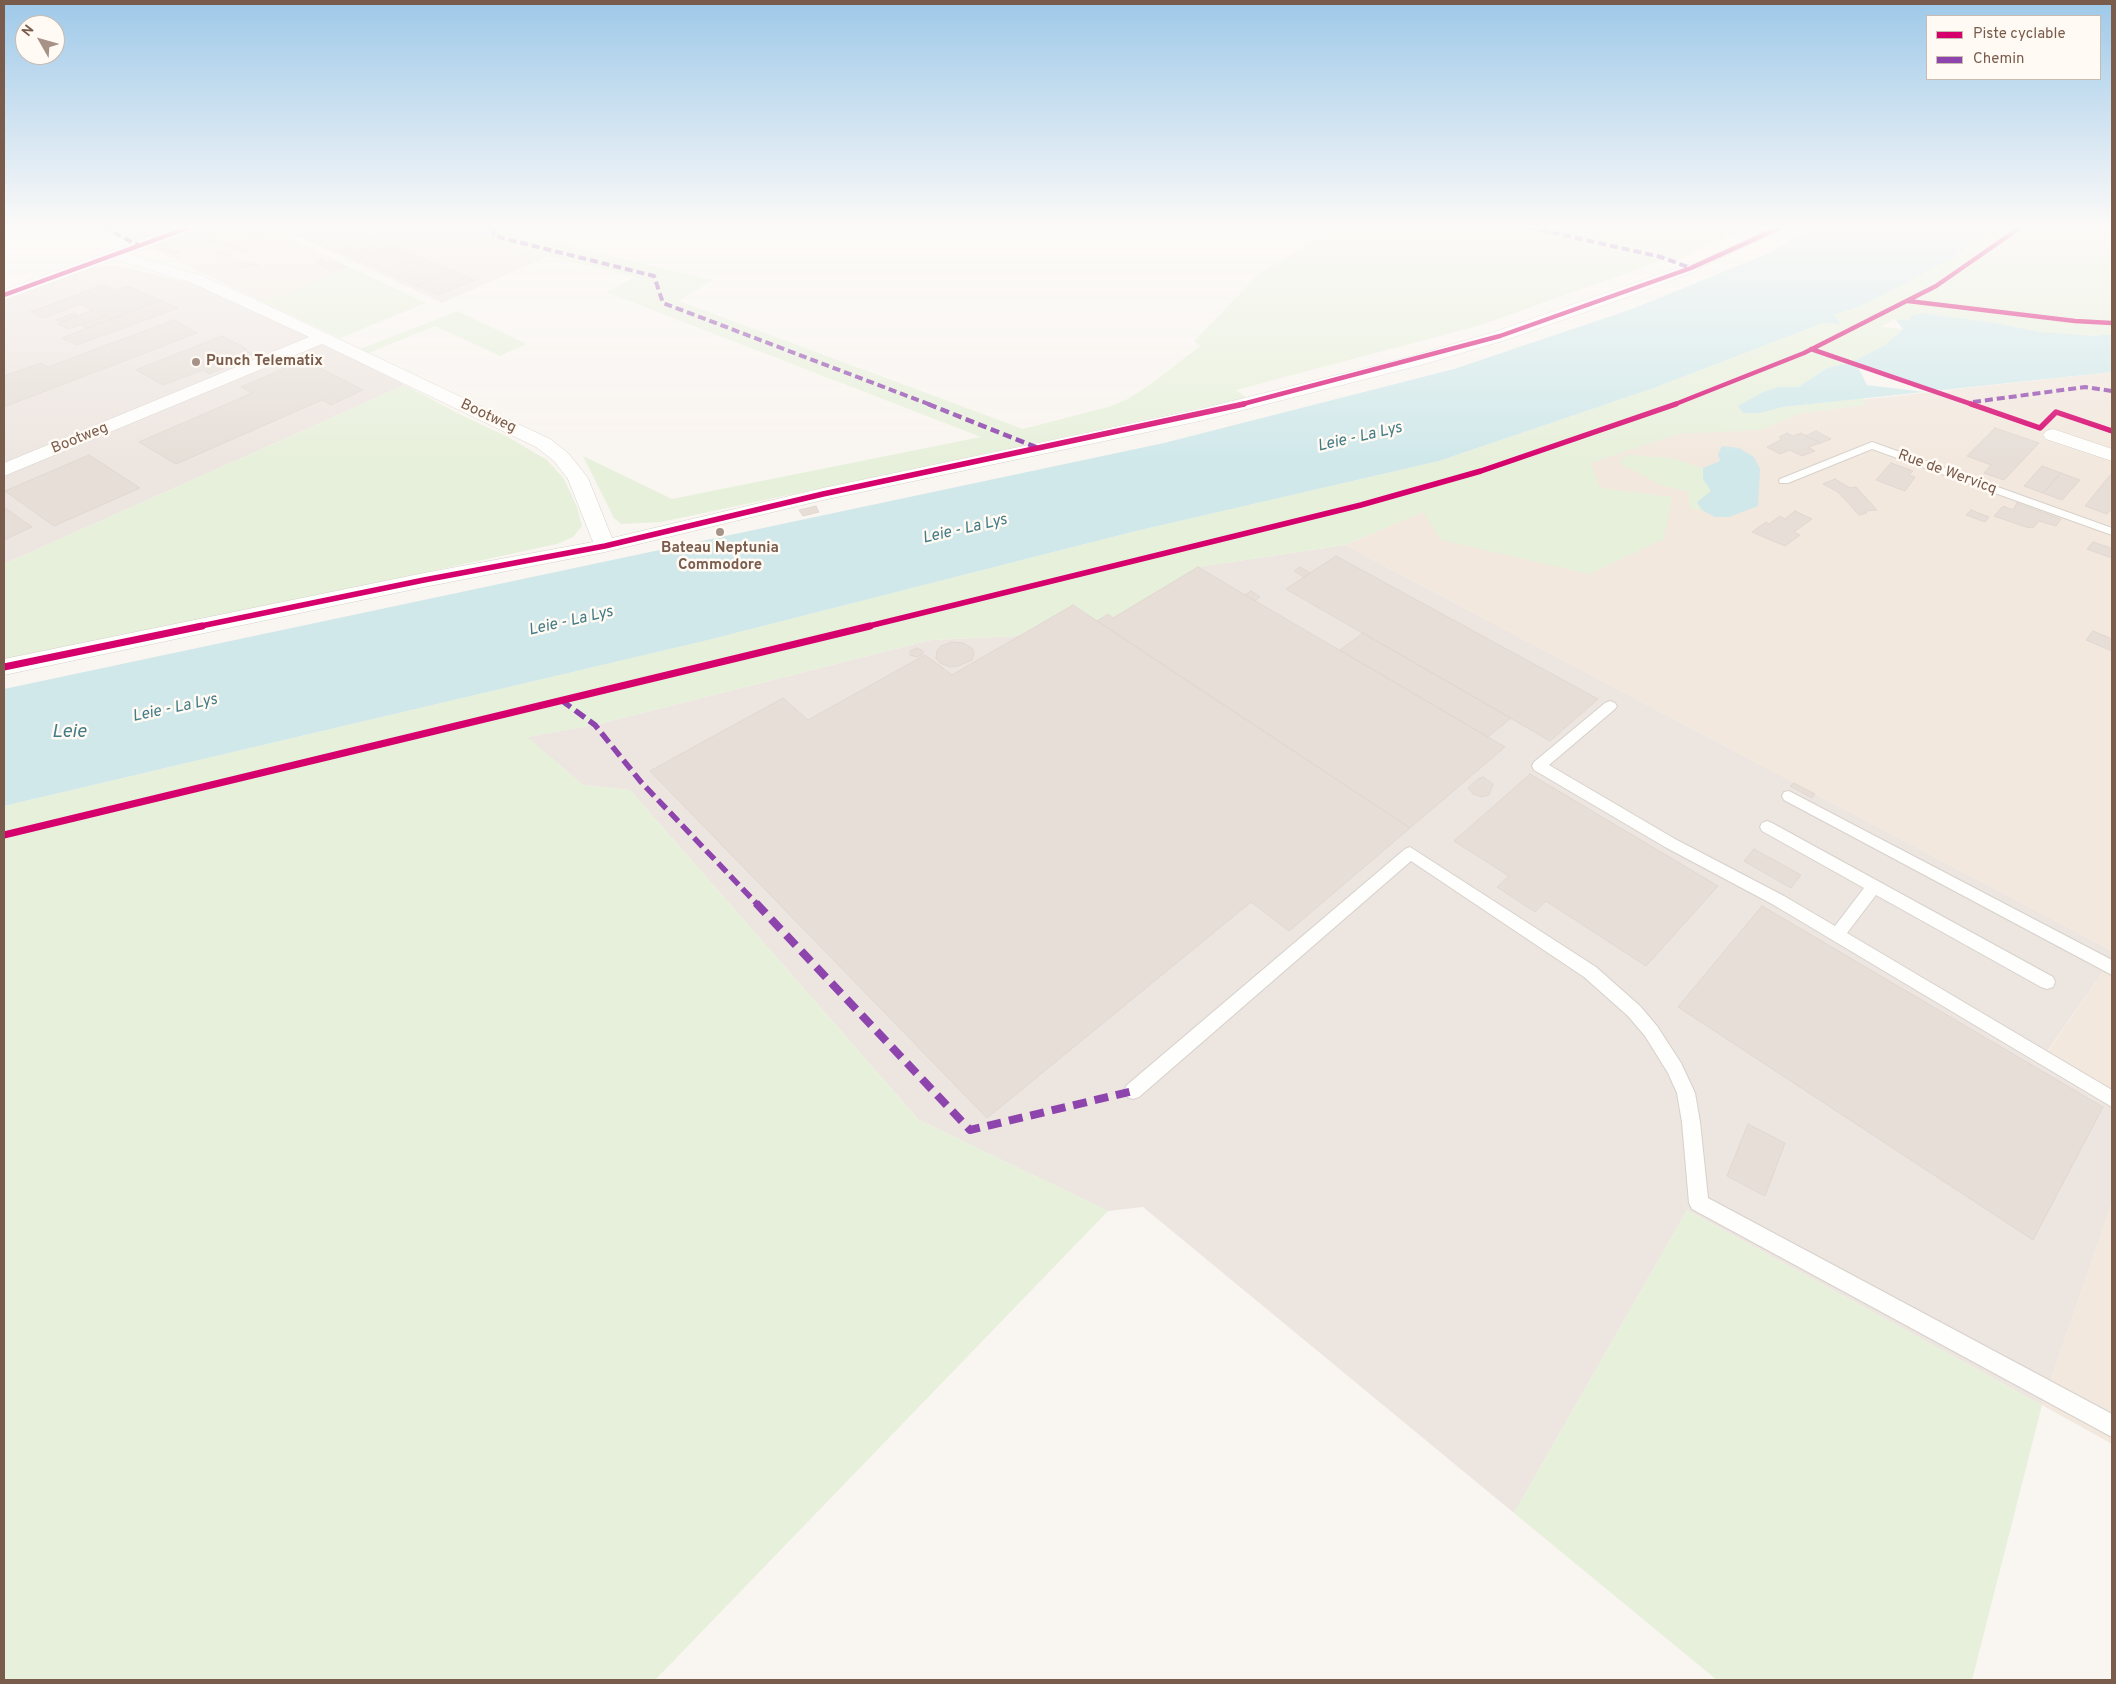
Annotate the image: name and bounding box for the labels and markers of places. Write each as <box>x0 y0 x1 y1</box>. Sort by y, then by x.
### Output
place label: Punch Telematix <box>206 353 323 371</box>
marker: Punch Telematix <box>190 356 202 368</box>
marker: Bateau Neptunia Commodore <box>714 526 726 538</box>
place label: Bateau Neptunia Commodore <box>661 540 779 575</box>

